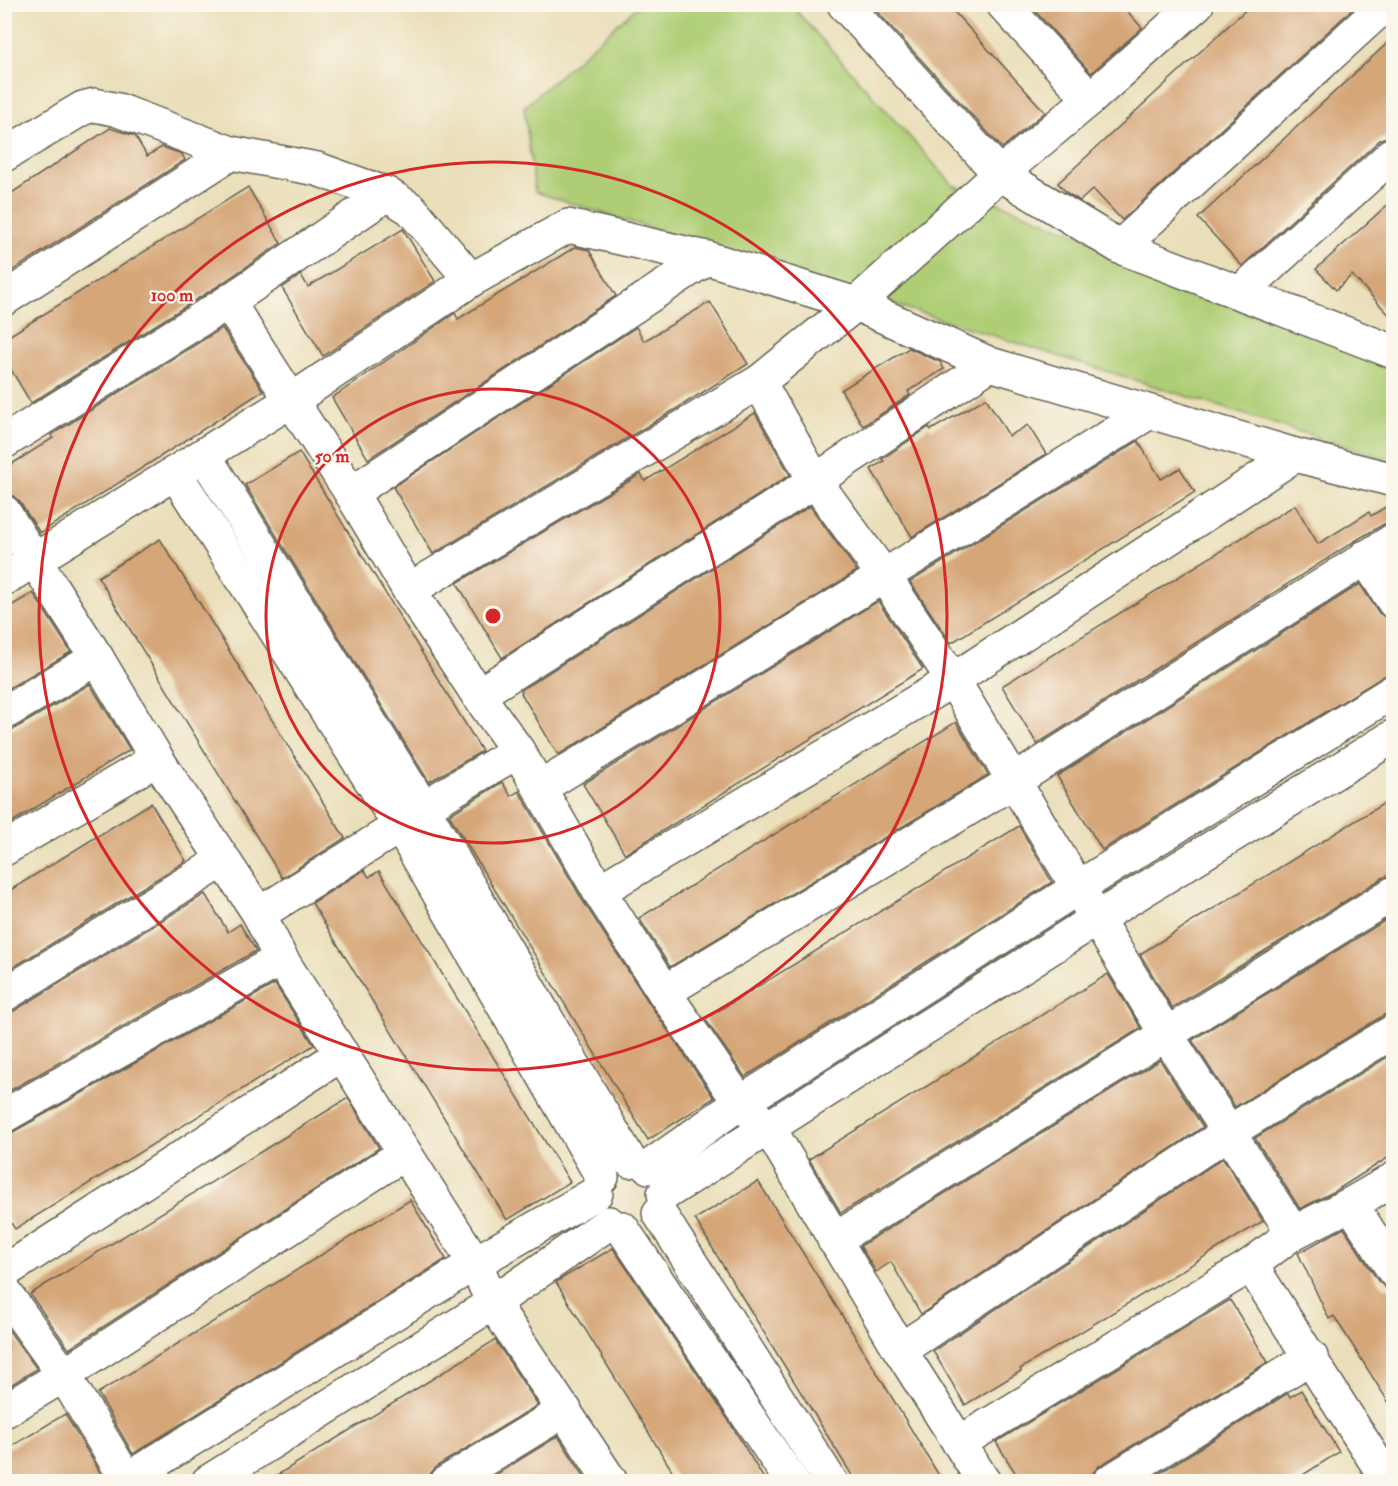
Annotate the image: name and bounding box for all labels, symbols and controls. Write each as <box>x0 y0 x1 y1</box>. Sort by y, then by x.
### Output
text: 100 m <box>151 284 194 307</box>
text: 50 m <box>315 445 350 468</box>
centre of rings <box>483 606 503 626</box>

